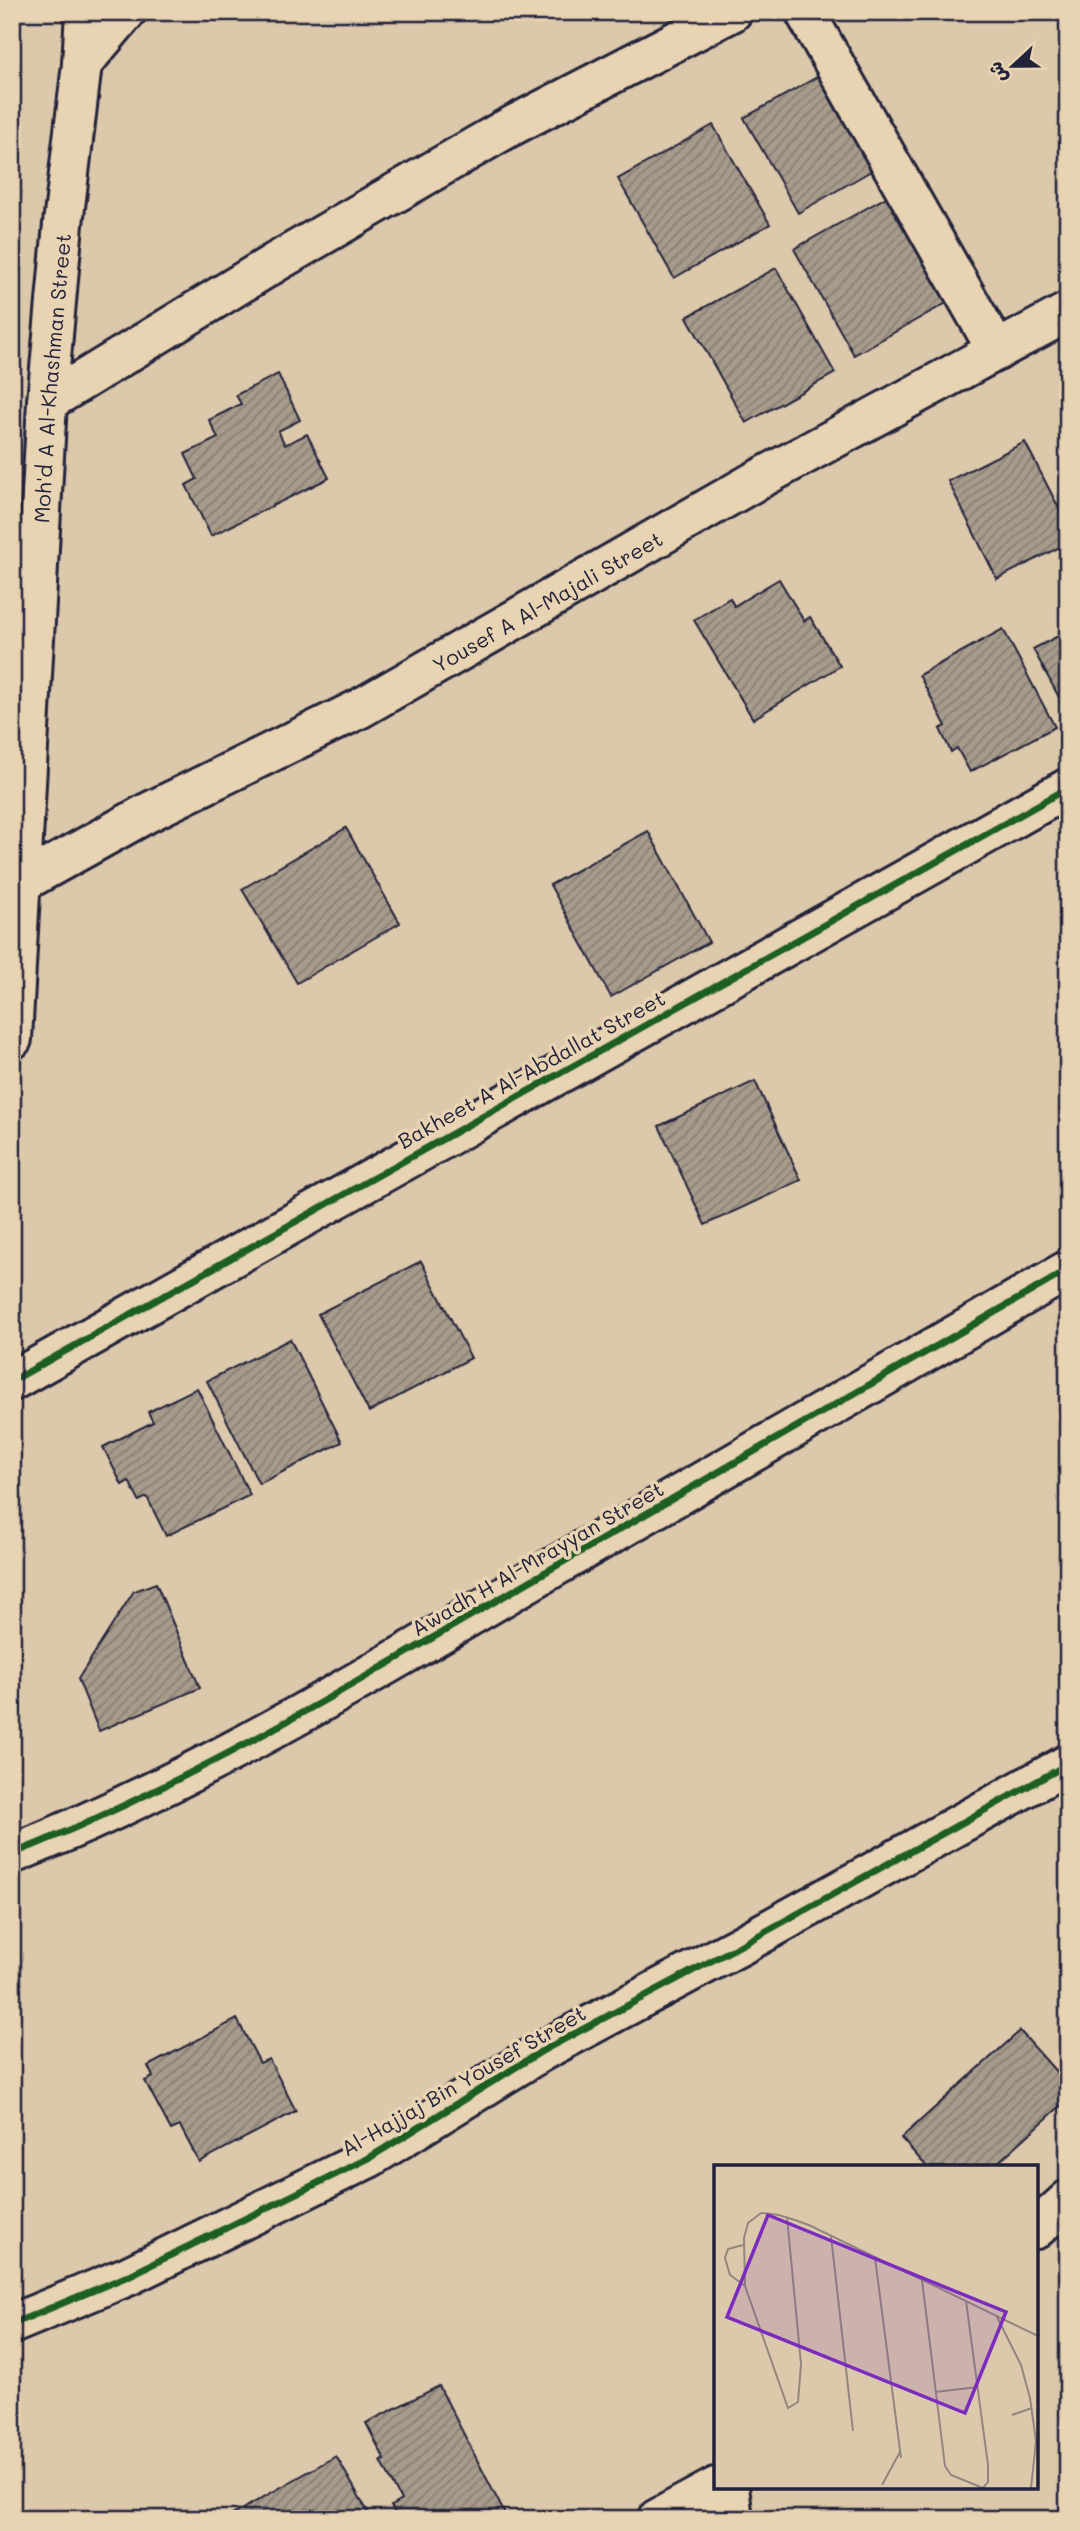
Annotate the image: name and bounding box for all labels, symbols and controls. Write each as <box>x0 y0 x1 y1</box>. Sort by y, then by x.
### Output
north arrow <box>978 32 1048 102</box>
text: ش <box>981 58 1012 87</box>
street label: Moh'd A Al-Khashman Street <box>27 232 76 524</box>
street label: Yousef A Al-Majali Street <box>427 524 667 678</box>
street label: Bakheet A Al-Abdallat Street <box>393 984 669 1154</box>
street label: Awadh H Al-Mrayyan Street <box>406 1475 668 1641</box>
street label: Al-Hajjaj Bin Yousef Street <box>336 1999 590 2161</box>
inset map <box>714 2165 1038 2489</box>

